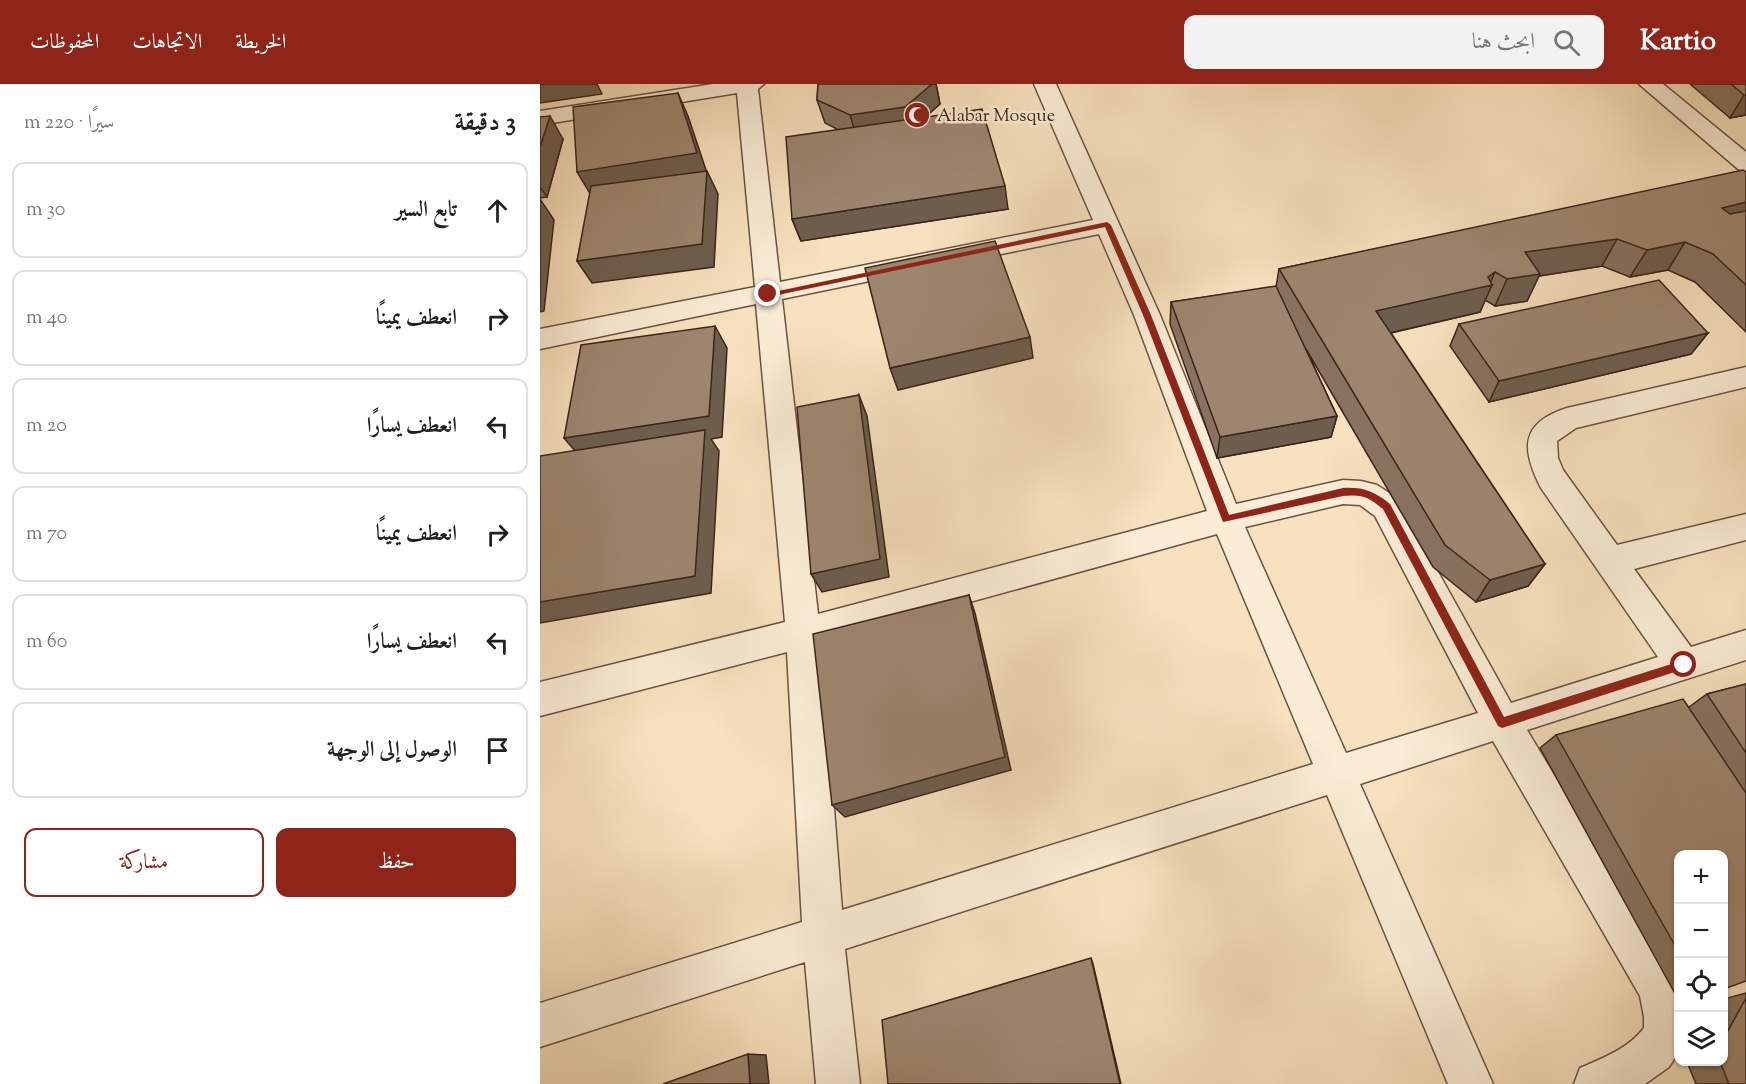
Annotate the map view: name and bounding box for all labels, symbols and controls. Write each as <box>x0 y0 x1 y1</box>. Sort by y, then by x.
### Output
search box <box>1184 15 1604 69</box>
text: Kartio <box>1640 22 1716 62</box>
icon: search <box>1550 26 1583 59</box>
text: ابحث هنا <box>1472 27 1535 59</box>
text: المحفوظات <box>30 28 99 58</box>
text: الاتجاهات <box>132 28 202 58</box>
text: الخريطة <box>235 28 286 58</box>
mosque icon: Alabar Mosque <box>902 100 932 130</box>
place label: Alabar Mosque <box>937 104 1055 130</box>
text: 3 دقيقة <box>455 105 516 142</box>
text: سيرًا · 220 m <box>24 109 114 138</box>
icon: ahead <box>481 194 514 227</box>
text: تابع السير <box>395 195 457 227</box>
text: 30 m <box>26 196 65 225</box>
route end <box>754 280 780 306</box>
icon: right <box>481 302 514 335</box>
text: انعطف يمينًا <box>376 303 457 335</box>
text: 40 m <box>26 304 67 333</box>
icon: left <box>481 410 514 443</box>
text: انعطف يسارًا <box>367 411 457 443</box>
text: 20 m <box>26 412 67 441</box>
icon: right <box>481 518 514 551</box>
text: انعطف يمينًا <box>376 519 457 551</box>
text: 70 m <box>26 520 67 549</box>
icon: left <box>481 626 514 659</box>
text: انعطف يسارًا <box>367 627 457 659</box>
text: 60 m <box>26 628 67 657</box>
route start <box>1670 651 1696 677</box>
icon: arrive <box>481 734 514 767</box>
text: الوصول إلى الوجهة <box>327 735 457 767</box>
button: مشاركة <box>24 828 264 897</box>
button: حفظ <box>276 828 516 897</box>
map controls <box>1674 850 1728 1066</box>
button: + <box>1674 850 1728 904</box>
button: − <box>1674 904 1728 958</box>
button: locate <box>1674 958 1728 1012</box>
button: layers <box>1674 1012 1728 1066</box>

